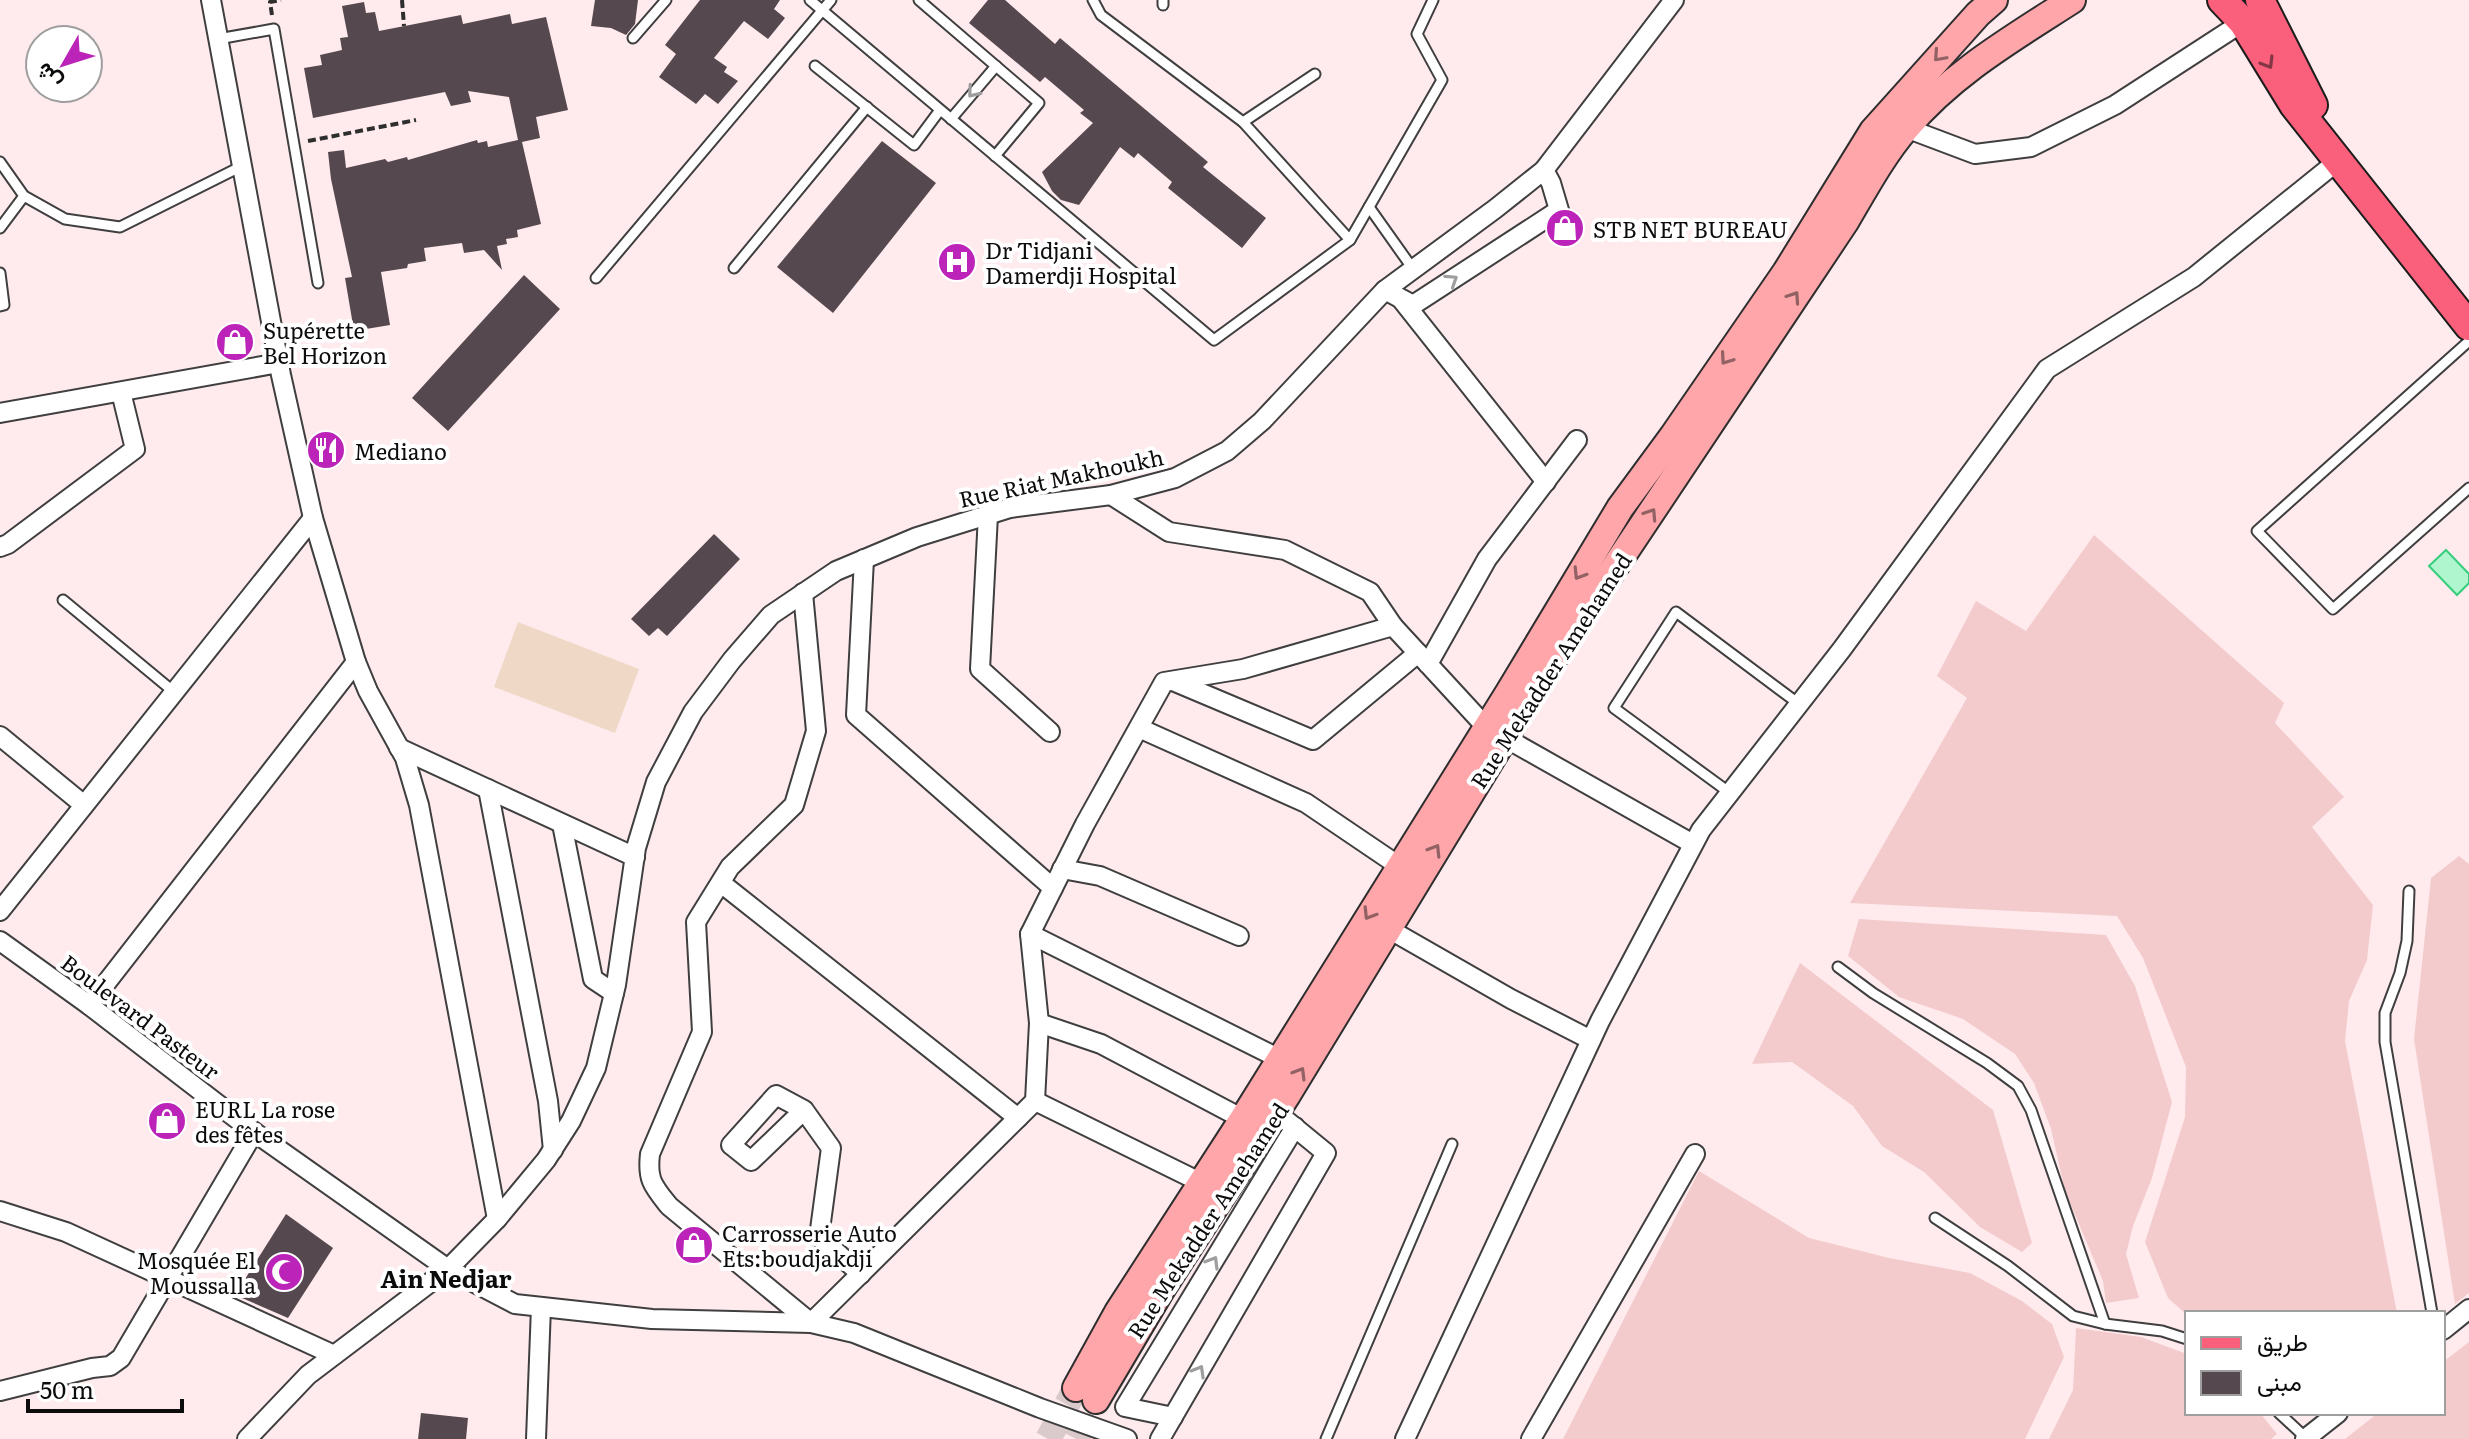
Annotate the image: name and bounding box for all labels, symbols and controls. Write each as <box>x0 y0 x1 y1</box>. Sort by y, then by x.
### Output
north arrow <box>24 24 104 104</box>
one-way arrow <box>1935 46 1949 61</box>
one-way arrow <box>2259 54 2274 69</box>
text: ش <box>26 57 68 98</box>
one-way arrow <box>968 83 983 98</box>
shop icon: STB NET BUREAU <box>1544 207 1586 249</box>
place label: STB NET BUREAU <box>1593 212 1788 245</box>
place label: Dr Tidjani Damerdji Hospital <box>985 233 1176 291</box>
hospital icon: Dr Tidjani Damerdji Hospital <box>936 241 978 283</box>
one-way arrow <box>1443 274 1458 289</box>
one-way arrow <box>1784 291 1799 305</box>
place label: Supérette Bel Horizon <box>263 313 387 371</box>
shop icon: Supérette Bel Horizon <box>214 321 256 363</box>
one-way arrow <box>1721 351 1736 365</box>
restaurant icon: Mediano <box>305 429 347 471</box>
place label: Mediano <box>354 434 447 467</box>
street label: Rue Riat Makhoukh <box>956 439 1166 515</box>
one-way arrow <box>1642 508 1657 522</box>
street label: Rue Mekadder Amehamed <box>1461 546 1639 794</box>
one-way arrow <box>1574 565 1589 580</box>
one-way arrow <box>1426 844 1441 859</box>
one-way arrow <box>1364 905 1379 920</box>
street label: Boulevard Pasteur <box>55 945 228 1087</box>
one-way arrow <box>1291 1067 1306 1082</box>
place label: EURL La rose des fêtes <box>195 1092 335 1150</box>
street label: Rue Mekadder Amehamed <box>1118 1096 1296 1344</box>
shop icon: EURL La rose des fêtes <box>146 1100 188 1142</box>
place label: Carrosserie Auto Ets:boudjakdji <box>722 1216 897 1274</box>
shop icon: Carrosserie Auto Ets:boudjakdji <box>673 1224 715 1266</box>
place label: Mosquée El Moussalla <box>136 1243 256 1301</box>
mosque icon: Mosquée El Moussalla <box>263 1251 305 1293</box>
one-way arrow <box>1203 1256 1218 1271</box>
district label: Ain Nedjar <box>380 1260 512 1295</box>
legend <box>2185 1311 2445 1415</box>
text: طريق <box>2257 1323 2308 1358</box>
scale bar <box>28 1363 182 1413</box>
text: مبنى <box>2257 1363 2302 1398</box>
one-way arrow <box>1189 1366 1205 1380</box>
text: 50 m <box>40 1371 94 1406</box>

